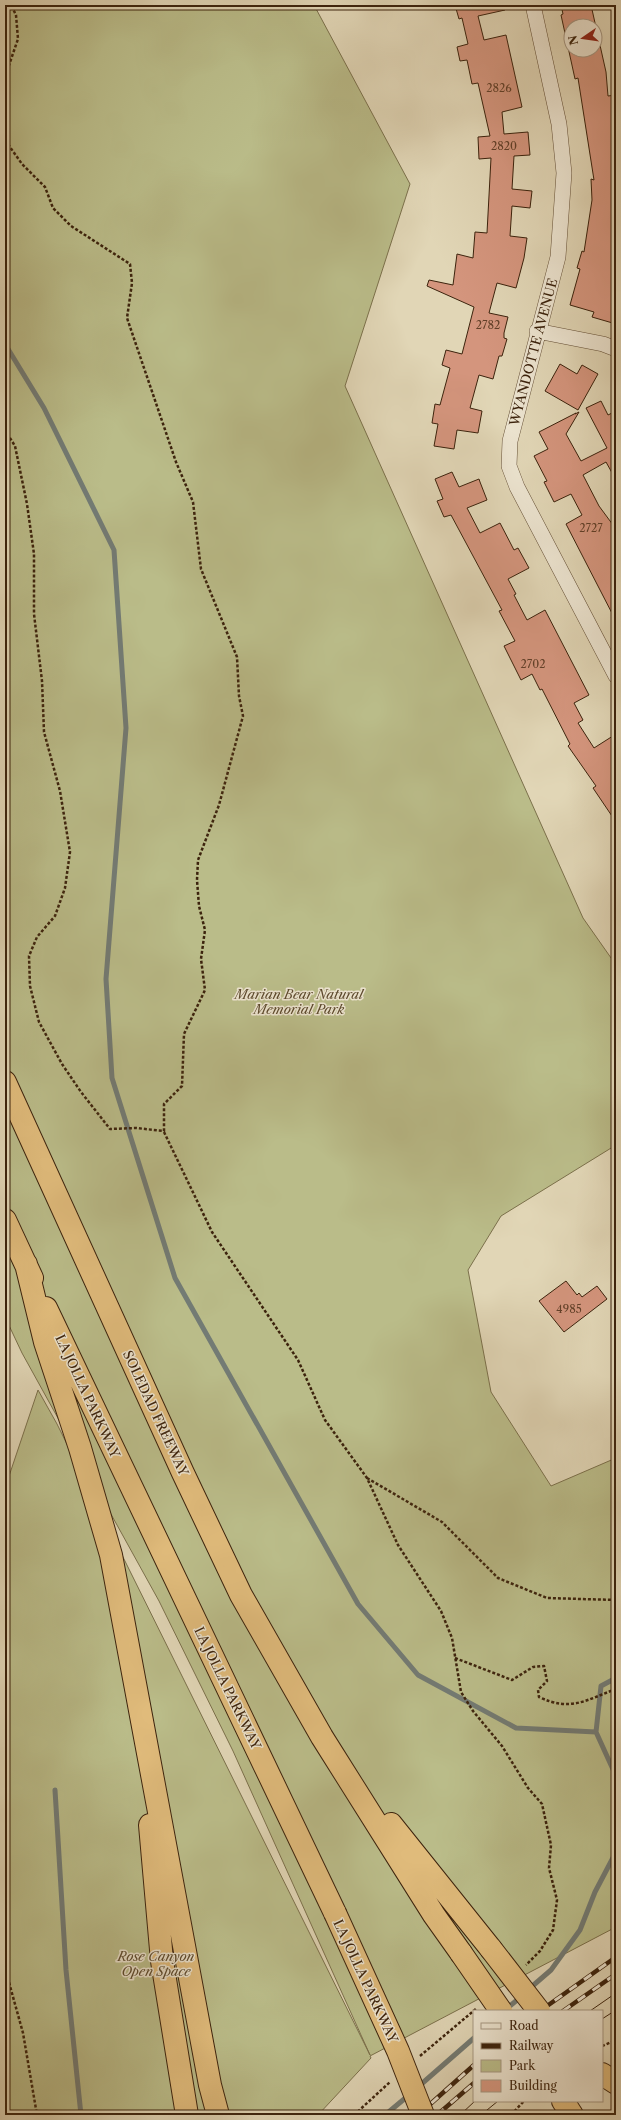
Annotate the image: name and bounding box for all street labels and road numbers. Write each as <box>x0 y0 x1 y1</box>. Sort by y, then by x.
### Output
street label: WYANDOTTE AVENUE <box>505 276 560 429</box>
street label: LA JOLLA PARKWAY <box>52 1332 124 1461</box>
street label: SOLEDAD FREEWAY <box>120 1348 192 1479</box>
street label: LA JOLLA PARKWAY <box>191 1624 265 1753</box>
street label: LA JOLLA PARKWAY <box>330 1917 402 2046</box>

